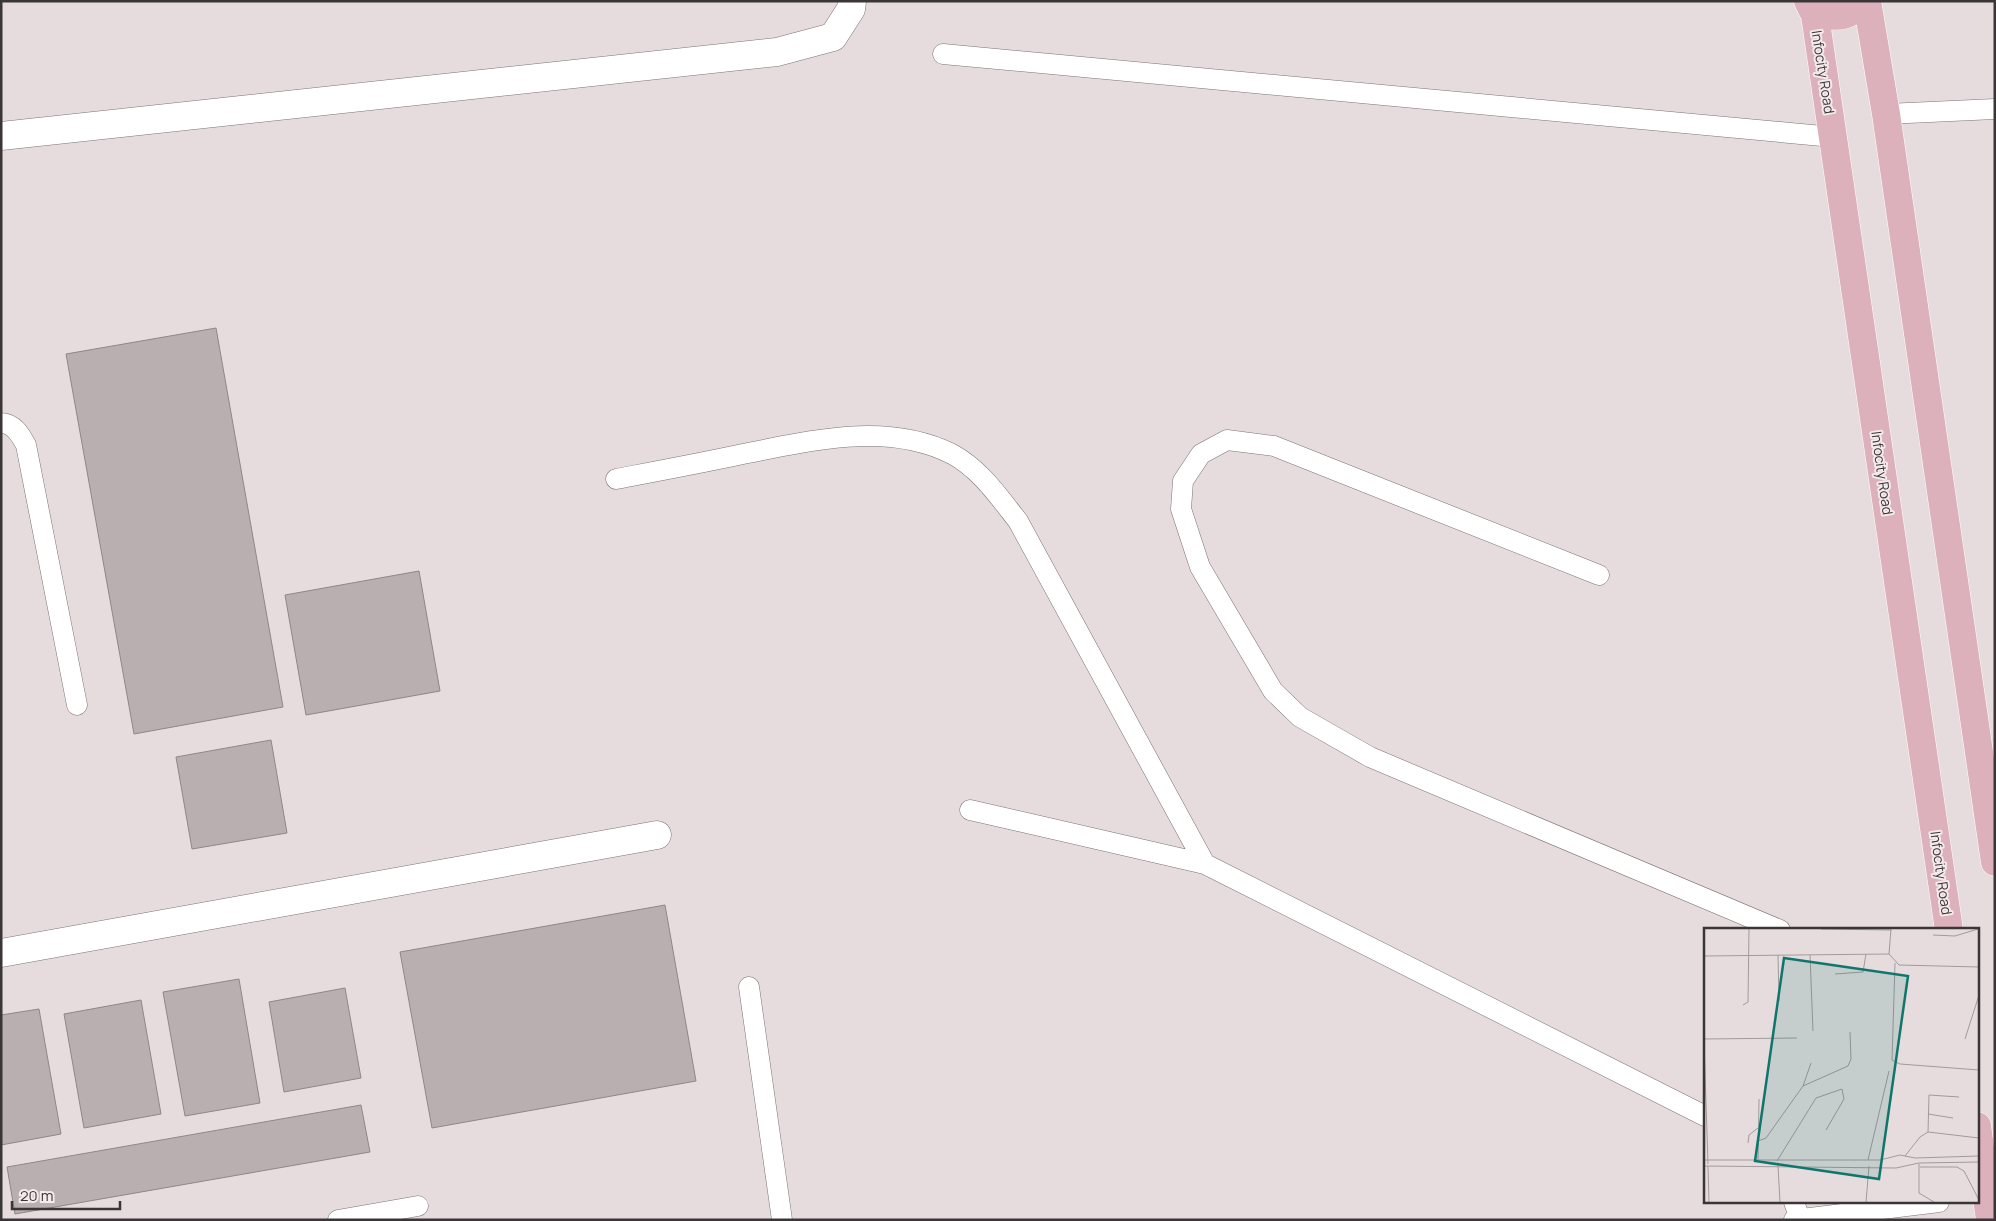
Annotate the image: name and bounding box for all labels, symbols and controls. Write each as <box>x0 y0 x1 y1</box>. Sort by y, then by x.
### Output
street label: Infocity Road <box>1808 29 1839 115</box>
street label: Infocity Road <box>1867 430 1898 516</box>
street label: Infocity Road <box>1926 830 1957 916</box>
inset map <box>1704 928 1978 1204</box>
scale bar <box>12 1178 120 1210</box>
text: 20 m <box>20 1185 53 1206</box>

